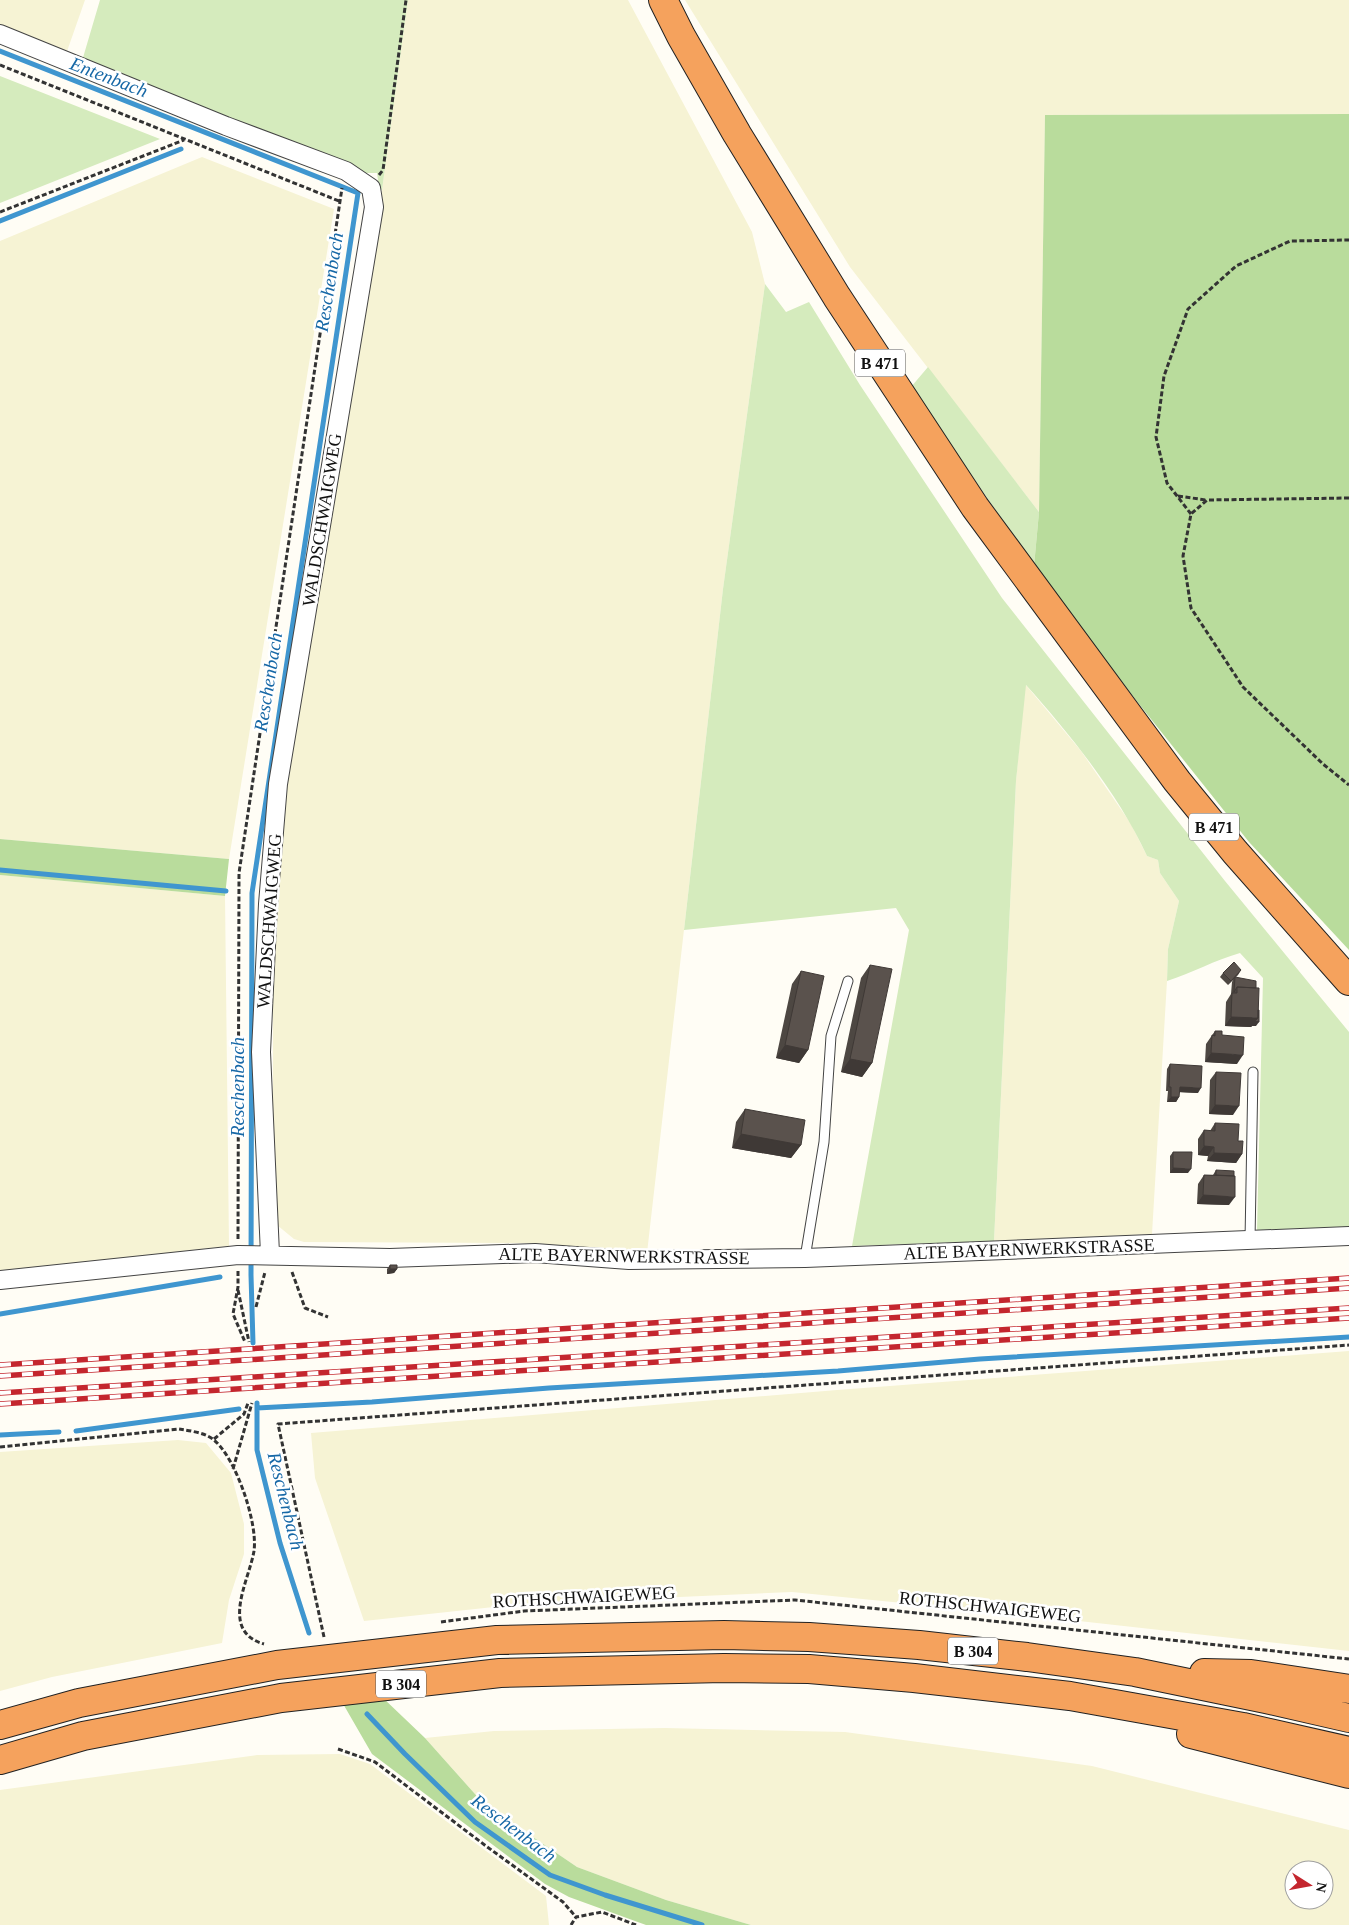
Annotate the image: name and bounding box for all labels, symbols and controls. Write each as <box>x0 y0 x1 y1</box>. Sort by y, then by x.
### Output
water label: Entenbach <box>66 52 151 101</box>
water label: Reschenbach <box>311 231 347 334</box>
road number: B 471 <box>855 349 905 376</box>
street label: WALDSCHWAIGWEG <box>298 432 346 608</box>
water label: Reschenbach <box>250 631 286 734</box>
road number: B 471 <box>1189 814 1239 840</box>
street label: WALDSCHWAIGWEG <box>253 833 285 1009</box>
water label: Reschenbach <box>227 1037 248 1138</box>
street label: ALTE BAYERNWERKSTRASSE <box>903 1235 1155 1263</box>
street label: ALTE BAYERNWERKSTRASSE <box>498 1244 750 1268</box>
water label: Reschenbach <box>263 1449 308 1552</box>
street label: ROTHSCHWAIGEWEG <box>492 1582 676 1612</box>
street label: ROTHSCHWAIGEWEG <box>898 1587 1082 1627</box>
road number: B 304 <box>948 1638 998 1664</box>
road number: B 304 <box>376 1670 426 1698</box>
water label: Reschenbach <box>467 1789 560 1867</box>
north arrow <box>1284 1860 1334 1910</box>
text: N <box>1313 1881 1330 1894</box>

